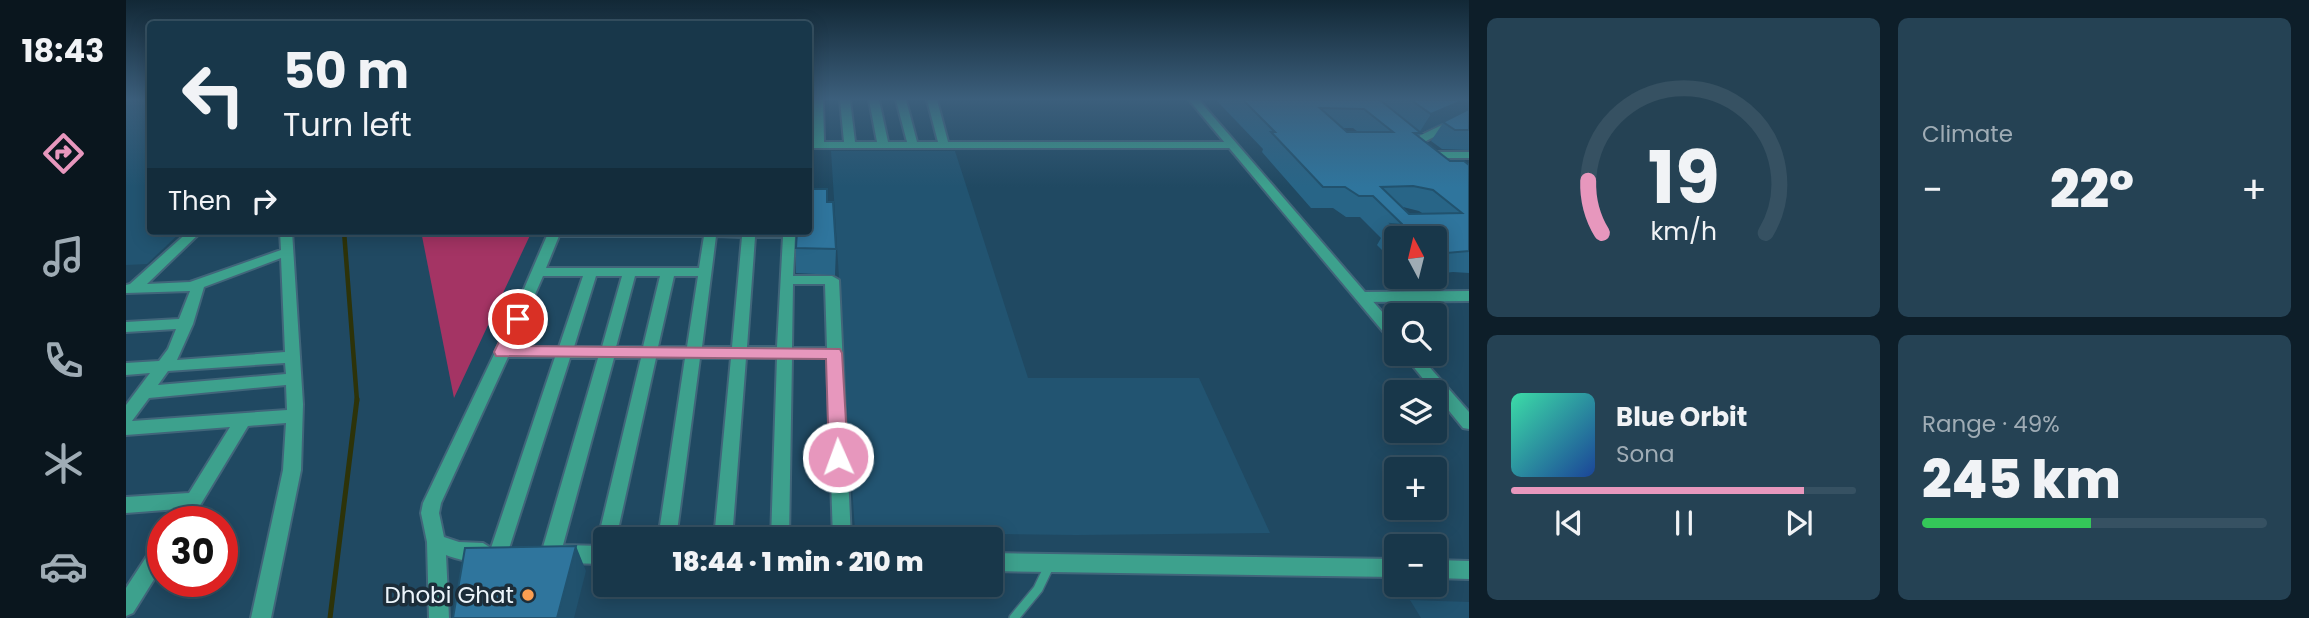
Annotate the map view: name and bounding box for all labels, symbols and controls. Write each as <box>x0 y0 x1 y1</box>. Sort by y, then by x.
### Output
text: 18:43 <box>22 28 104 73</box>
text: 50 m <box>283 37 409 105</box>
icon: left <box>168 49 259 140</box>
text: Turn left <box>283 102 412 147</box>
text: Climate <box>1922 118 2013 150</box>
text: 19 <box>1647 128 1720 229</box>
icon: directions <box>39 129 88 178</box>
text: 22° <box>2050 153 2134 226</box>
text: − <box>1922 163 1943 216</box>
text: + <box>2241 163 2267 216</box>
icon: right <box>245 182 283 220</box>
text: Then <box>168 183 231 219</box>
text: km/h <box>1650 214 1717 249</box>
north arrow <box>1384 226 1447 289</box>
map controls <box>1384 226 1447 597</box>
icon: music <box>39 232 88 281</box>
pin <box>488 289 548 349</box>
icon: arrive <box>499 300 537 338</box>
button: search <box>1384 303 1447 366</box>
icon: phone <box>39 336 88 385</box>
button: layers <box>1384 380 1447 443</box>
text: Blue Orbit <box>1616 399 1747 435</box>
text: Range · 49% <box>1922 408 2060 440</box>
position arrow <box>801 420 875 494</box>
text: Sona <box>1616 438 1675 470</box>
icon: climate <box>39 439 88 488</box>
text: 245 km <box>1922 443 2121 516</box>
button: + <box>1384 457 1447 520</box>
icon: previous <box>1550 504 1588 542</box>
icon: pause <box>1665 504 1703 542</box>
icon: next <box>1780 504 1818 542</box>
speed limit sign: 30 <box>147 506 238 597</box>
button: − <box>1384 534 1447 597</box>
icon: car <box>39 542 88 591</box>
text: 18:44 · 1 min · 210 m <box>673 544 923 580</box>
place label: Dhobi Ghat <box>384 579 514 611</box>
marker: Dhobi Ghat <box>520 587 536 603</box>

